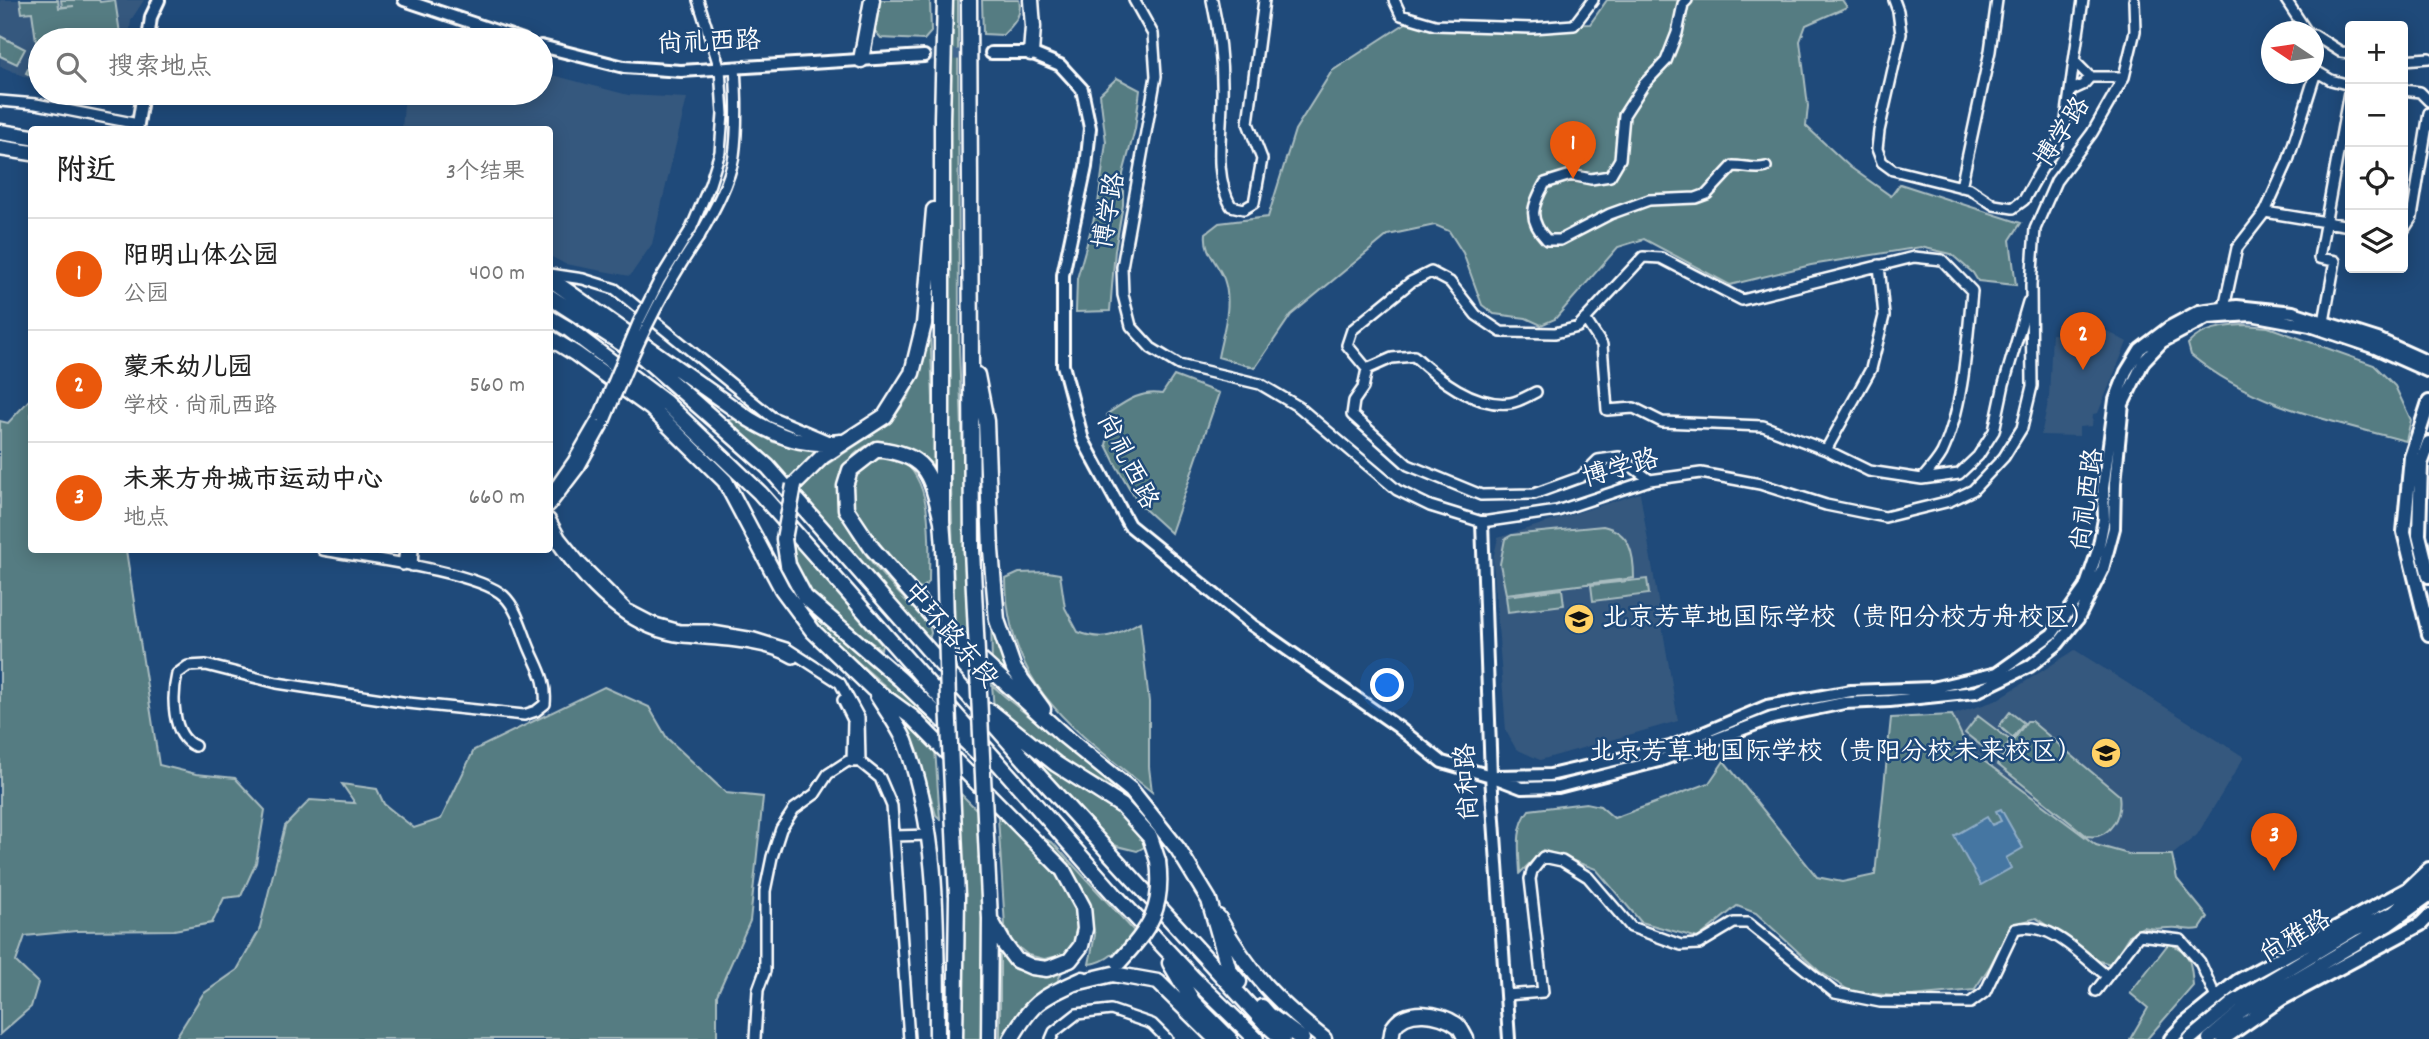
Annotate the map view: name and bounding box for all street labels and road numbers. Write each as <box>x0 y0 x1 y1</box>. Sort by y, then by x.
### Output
street label: 尚礼西路 <box>656 24 762 64</box>
street label: 博学路 <box>2027 90 2101 176</box>
street label: 博学路 <box>1086 169 1136 253</box>
street label: 尚礼西路 <box>1086 407 1166 517</box>
street label: 博学路 <box>1578 441 1664 499</box>
street label: 尚礼西路 <box>2063 446 2115 554</box>
street label: 中环路东段 <box>892 575 1006 697</box>
street label: 尚和路 <box>1448 742 1490 822</box>
street label: 尚雅路 <box>2253 902 2339 974</box>

